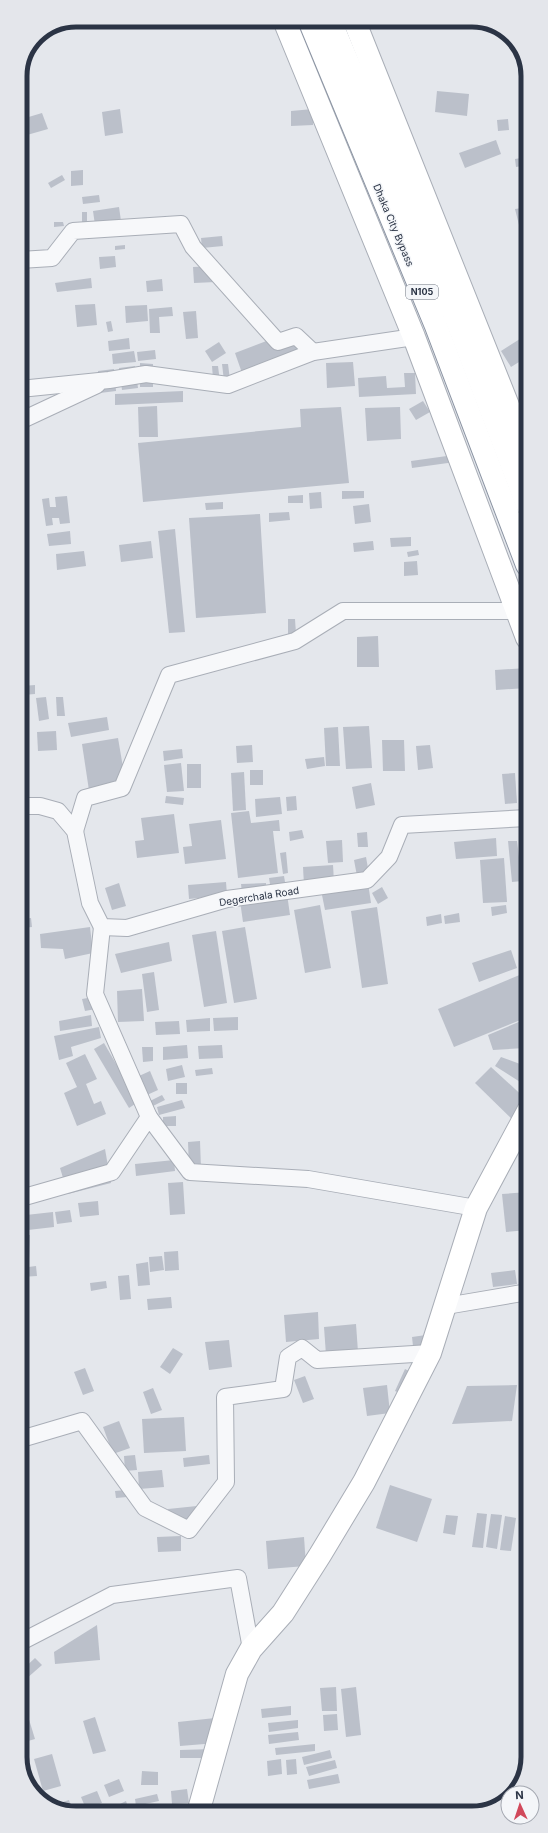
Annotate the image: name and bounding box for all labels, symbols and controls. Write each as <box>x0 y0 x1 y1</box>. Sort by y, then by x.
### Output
street label: Dhaka City Bypass <box>371 182 417 268</box>
road number: N105 <box>406 285 438 299</box>
street label: Degerchala Road <box>218 884 300 908</box>
north arrow <box>500 1785 540 1825</box>
text: N <box>515 1788 524 1802</box>

